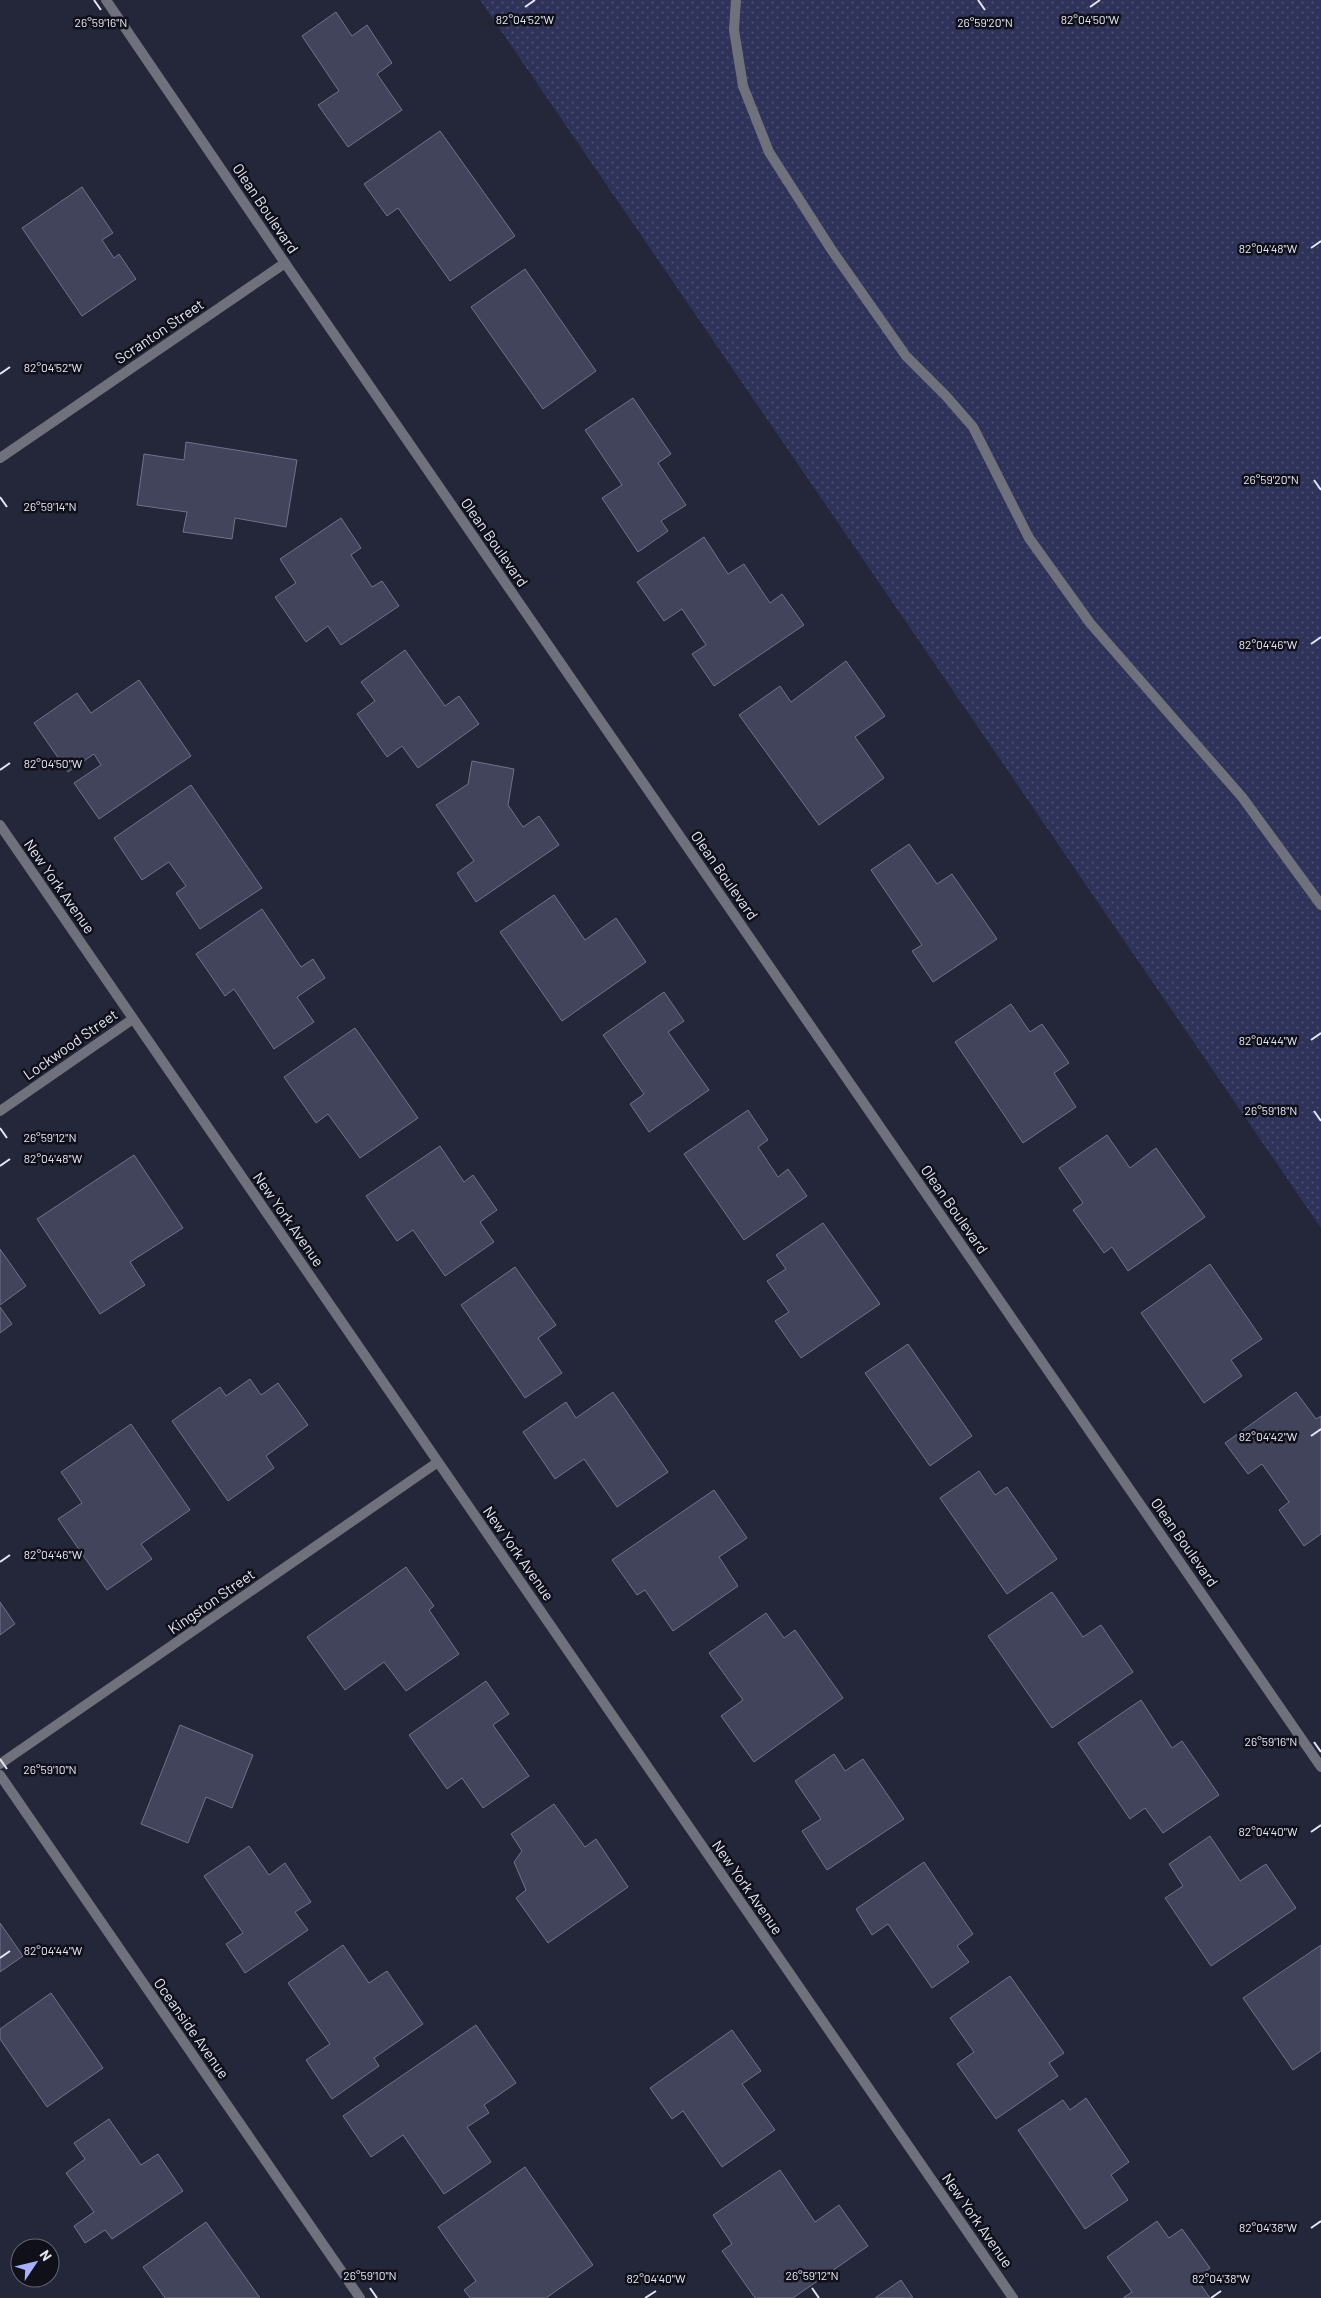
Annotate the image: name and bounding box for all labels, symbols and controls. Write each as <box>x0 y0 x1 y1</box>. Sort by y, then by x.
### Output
text: 82°04'52"W <box>496 12 555 26</box>
text: 82°04'50"W <box>1061 12 1120 26</box>
text: 26°59'16"N <box>75 15 127 29</box>
text: 26°59'20"N <box>957 15 1013 29</box>
street label: Olean Boulevard <box>229 160 303 256</box>
text: 82°04'48"W <box>1239 241 1298 255</box>
street label: Scranton Street <box>111 295 207 367</box>
text: 82°04'52"W <box>24 360 83 374</box>
text: 26°59'20"N <box>1243 472 1299 486</box>
street label: Olean Boulevard <box>458 494 532 590</box>
text: 26°59'14"N <box>23 499 77 513</box>
text: 82°04'46"W <box>1239 637 1298 651</box>
text: 82°04'50"W <box>24 756 83 770</box>
street label: Olean Boulevard <box>688 827 762 923</box>
street label: New York Avenue <box>21 835 99 937</box>
street label: Lockwood Street <box>19 1005 121 1083</box>
text: 82°04'44"W <box>1239 1033 1298 1047</box>
text: 26°59'18"N <box>1245 1103 1297 1117</box>
text: 26°59'12"N <box>23 1130 77 1144</box>
text: 82°04'48"W <box>24 1151 83 1165</box>
street label: Olean Boulevard <box>918 1161 992 1257</box>
street label: New York Avenue <box>250 1168 328 1270</box>
text: 82°04'42"W <box>1239 1429 1298 1443</box>
street label: Olean Boulevard <box>1148 1494 1222 1590</box>
street label: New York Avenue <box>480 1502 558 1604</box>
text: 82°04'46"W <box>24 1547 83 1561</box>
street label: Kingston Street <box>164 1564 258 1638</box>
text: 26°59'16"N <box>1245 1734 1297 1748</box>
text: 26°59'10"N <box>23 1762 77 1776</box>
text: 82°04'40"W <box>1238 1824 1298 1838</box>
street label: New York Avenue <box>709 1836 787 1938</box>
text: 82°04'44"W <box>24 1943 83 1957</box>
street label: Oceanside Avenue <box>151 1974 233 2082</box>
street label: New York Avenue <box>939 2169 1017 2271</box>
text: 82°04'38"W <box>1239 2220 1298 2234</box>
north arrow <box>10 2238 60 2288</box>
text: N <box>36 2247 56 2264</box>
text: 26°59'10"N <box>343 2268 397 2282</box>
text: 26°59'12"N <box>785 2268 839 2282</box>
text: 82°04'40"W <box>626 2271 686 2285</box>
text: 82°04'38"W <box>1192 2271 1251 2285</box>

